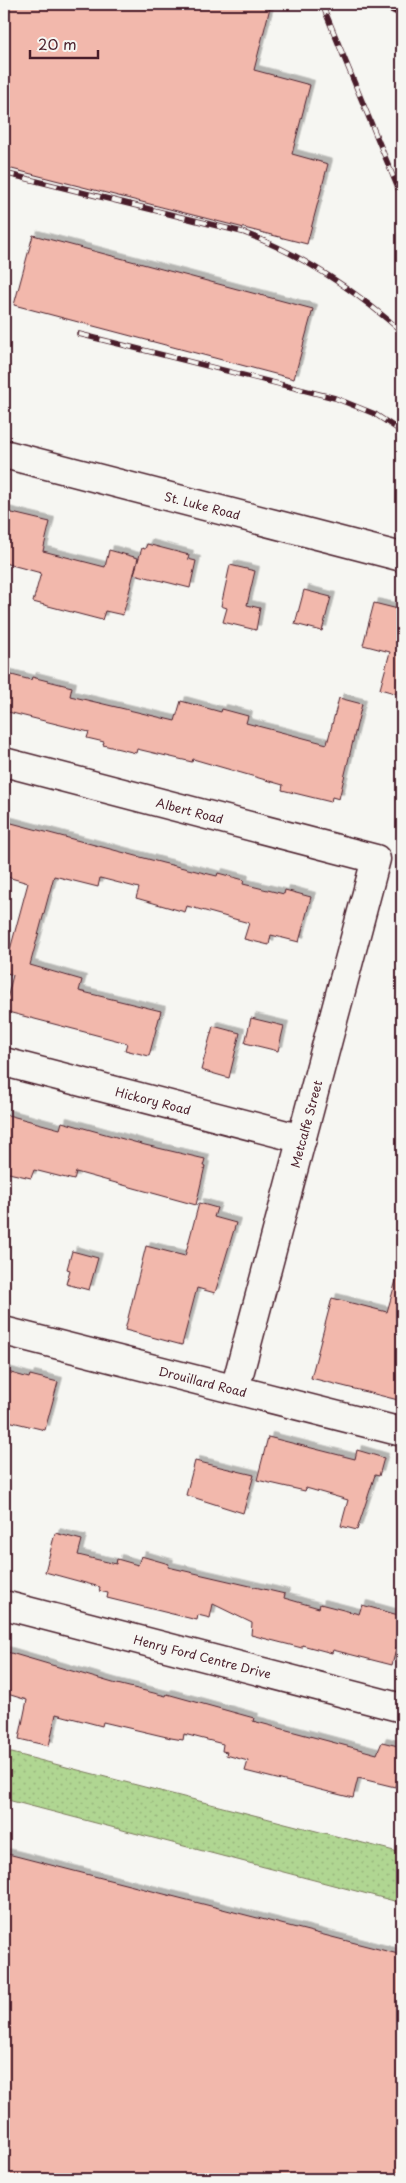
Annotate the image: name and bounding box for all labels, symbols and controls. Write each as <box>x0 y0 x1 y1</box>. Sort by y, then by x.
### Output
scale bar <box>30 28 98 60</box>
text: 20 m <box>38 32 77 55</box>
street label: St. Luke Road <box>163 487 242 524</box>
street label: Albert Road <box>154 793 225 828</box>
street label: Metcalfe Street <box>286 1078 326 1170</box>
street label: Hickory Road <box>114 1082 193 1119</box>
street label: Drouillard Road <box>157 1362 249 1401</box>
street label: Henry Ford Centre Drive <box>132 1630 273 1683</box>

